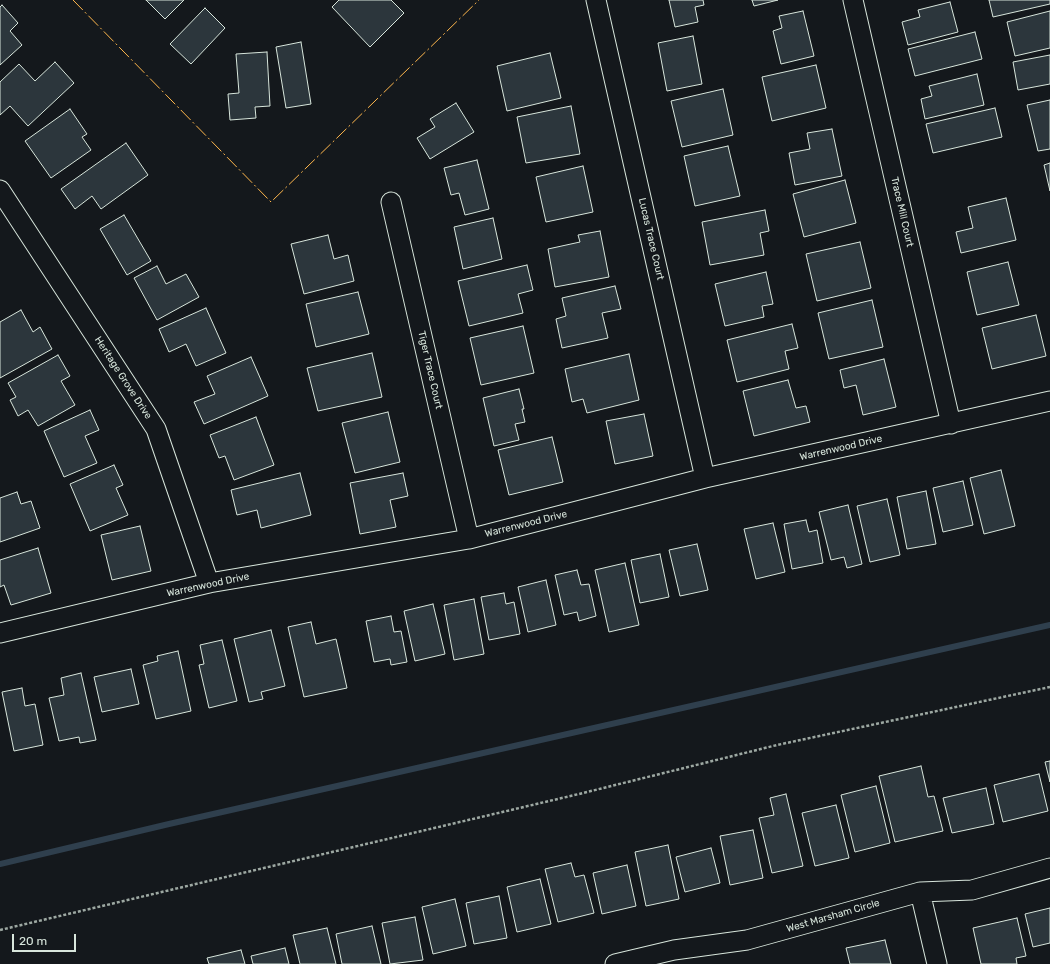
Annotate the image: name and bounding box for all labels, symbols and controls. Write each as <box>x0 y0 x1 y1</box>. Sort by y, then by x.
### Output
street label: Trace Mill Court <box>888 176 916 248</box>
street label: Lucas Trace Court <box>636 197 666 281</box>
street label: Tiger Trace Court <box>415 330 445 410</box>
street label: Heritage Grove Drive <box>92 334 154 422</box>
street label: Warrenwood Drive <box>799 433 883 463</box>
street label: Warrenwood Drive <box>484 508 568 540</box>
street label: Warrenwood Drive <box>166 570 250 600</box>
street label: West Marsham Circle <box>785 897 881 935</box>
scale bar <box>14 926 78 952</box>
text: 20 m <box>19 934 47 948</box>

